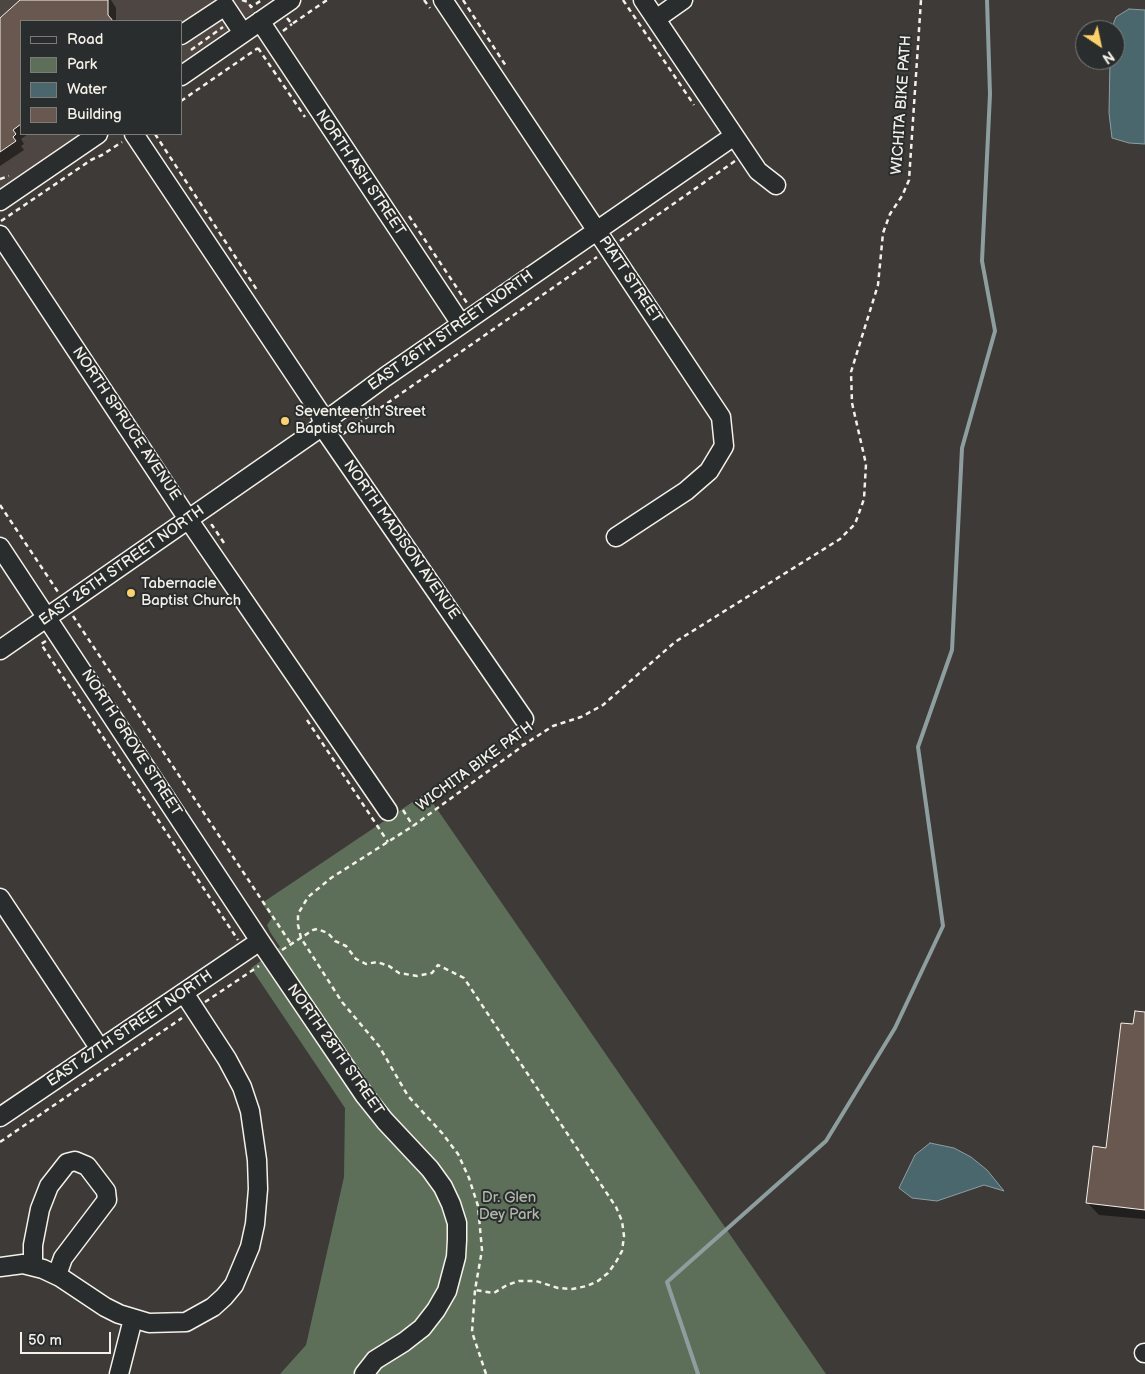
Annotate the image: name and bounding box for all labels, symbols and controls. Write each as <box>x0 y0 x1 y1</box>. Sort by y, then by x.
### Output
legend <box>20 20 182 135</box>
north arrow <box>1075 20 1125 70</box>
text: Road <box>67 30 103 49</box>
street label: WICHITA BIKE PATH <box>888 35 916 175</box>
text: N <box>1099 47 1117 67</box>
text: Park <box>67 55 97 74</box>
text: Water <box>67 80 107 99</box>
text: Building <box>67 105 122 124</box>
street label: NORTH ASH STREET <box>311 107 409 239</box>
street label: PIATT STREET <box>594 233 666 327</box>
street label: EAST 26TH STREET NORTH <box>365 267 537 395</box>
street label: NORTH SPRUCE AVENUE <box>68 344 184 504</box>
place label: Seventeenth Street Baptist Church <box>295 403 426 438</box>
marker: Seventeenth Street Baptist Church <box>279 415 291 427</box>
street label: NORTH MADISON AVENUE <box>339 457 463 623</box>
street label: EAST 26TH STREET NORTH <box>36 502 208 630</box>
place label: Tabernacle Baptist Church <box>141 575 241 610</box>
marker: Tabernacle Baptist Church <box>125 587 137 599</box>
street label: NORTH GROVE STREET <box>77 666 185 820</box>
street label: WICHITA BIKE PATH <box>413 719 537 815</box>
street label: EAST 27TH STREET NORTH <box>44 967 216 1091</box>
street label: NORTH 28TH STREET <box>283 981 387 1119</box>
park label: Dr. Glen Dey Park <box>479 1189 539 1224</box>
scale bar <box>22 1322 114 1354</box>
text: 50 m <box>28 1331 62 1350</box>

